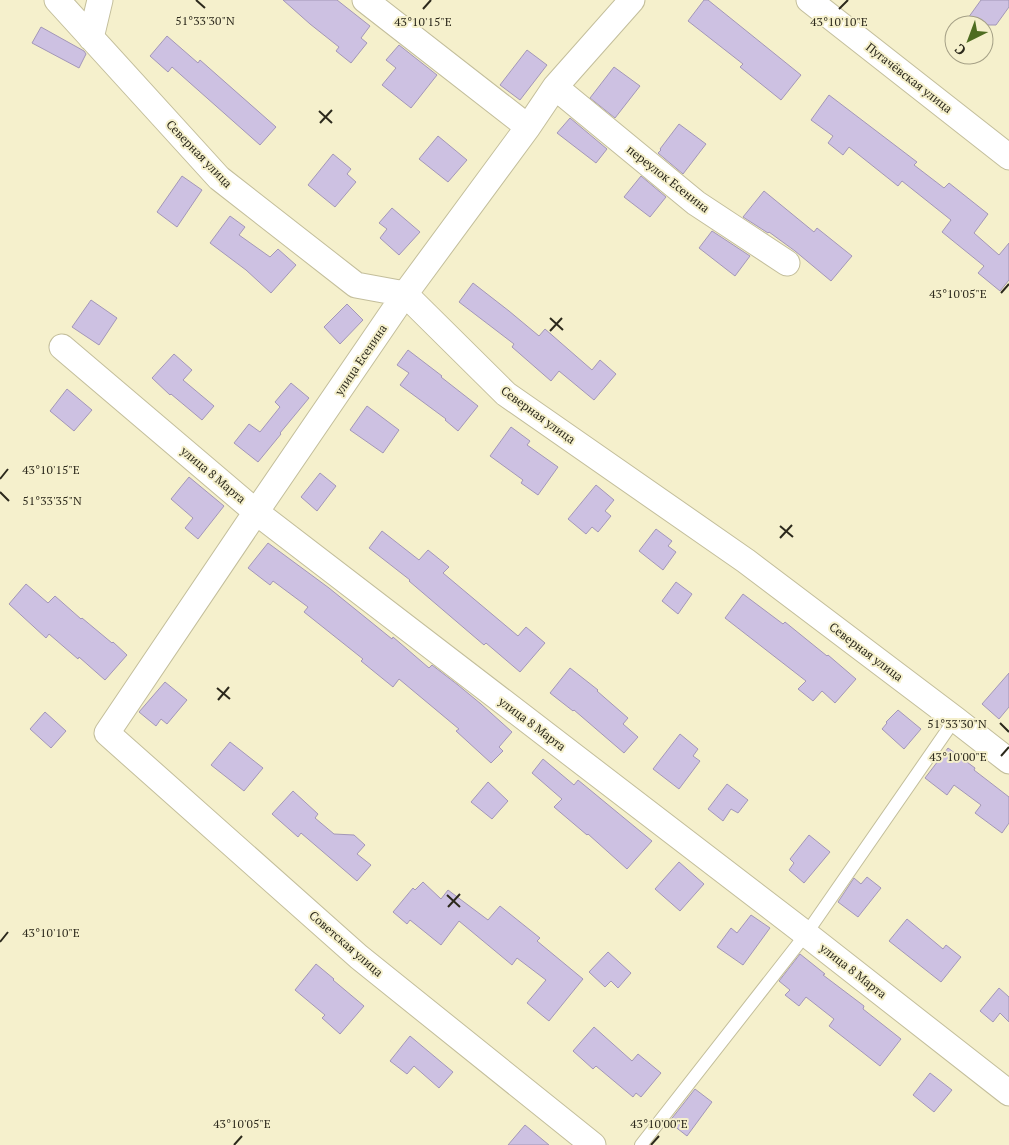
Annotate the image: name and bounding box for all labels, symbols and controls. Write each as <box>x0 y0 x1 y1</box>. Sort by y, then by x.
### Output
text: 51°33'30"N <box>175 13 235 28</box>
text: 43°10'15"E <box>394 14 452 29</box>
text: 43°10'10"E <box>810 14 868 29</box>
north arrow <box>944 15 994 65</box>
street label: Пугачёвская улица <box>863 39 955 116</box>
text: С <box>950 40 970 60</box>
street label: Северная улица <box>163 117 235 191</box>
street label: переулок Есенина <box>624 142 713 216</box>
text: 43°10'05"E <box>929 286 987 301</box>
street label: улица Есенина <box>331 321 390 399</box>
street label: Северная улица <box>498 383 578 447</box>
street label: улица 8 Марта <box>177 442 249 506</box>
text: 43°10'15"E <box>22 462 80 477</box>
text: 51°33'35"N <box>22 493 82 508</box>
street label: Северная улица <box>826 619 906 684</box>
street label: улица 8 Марта <box>495 693 569 754</box>
text: 51°33'30"N <box>927 716 987 731</box>
text: 43°10'00"E <box>929 749 987 764</box>
street label: Советская улица <box>306 907 386 980</box>
text: 43°10'10"E <box>22 925 80 940</box>
street label: улица 8 Марта <box>816 939 890 1001</box>
text: 43°10'05"E <box>213 1116 271 1131</box>
text: 43°10'00"E <box>630 1116 688 1131</box>

